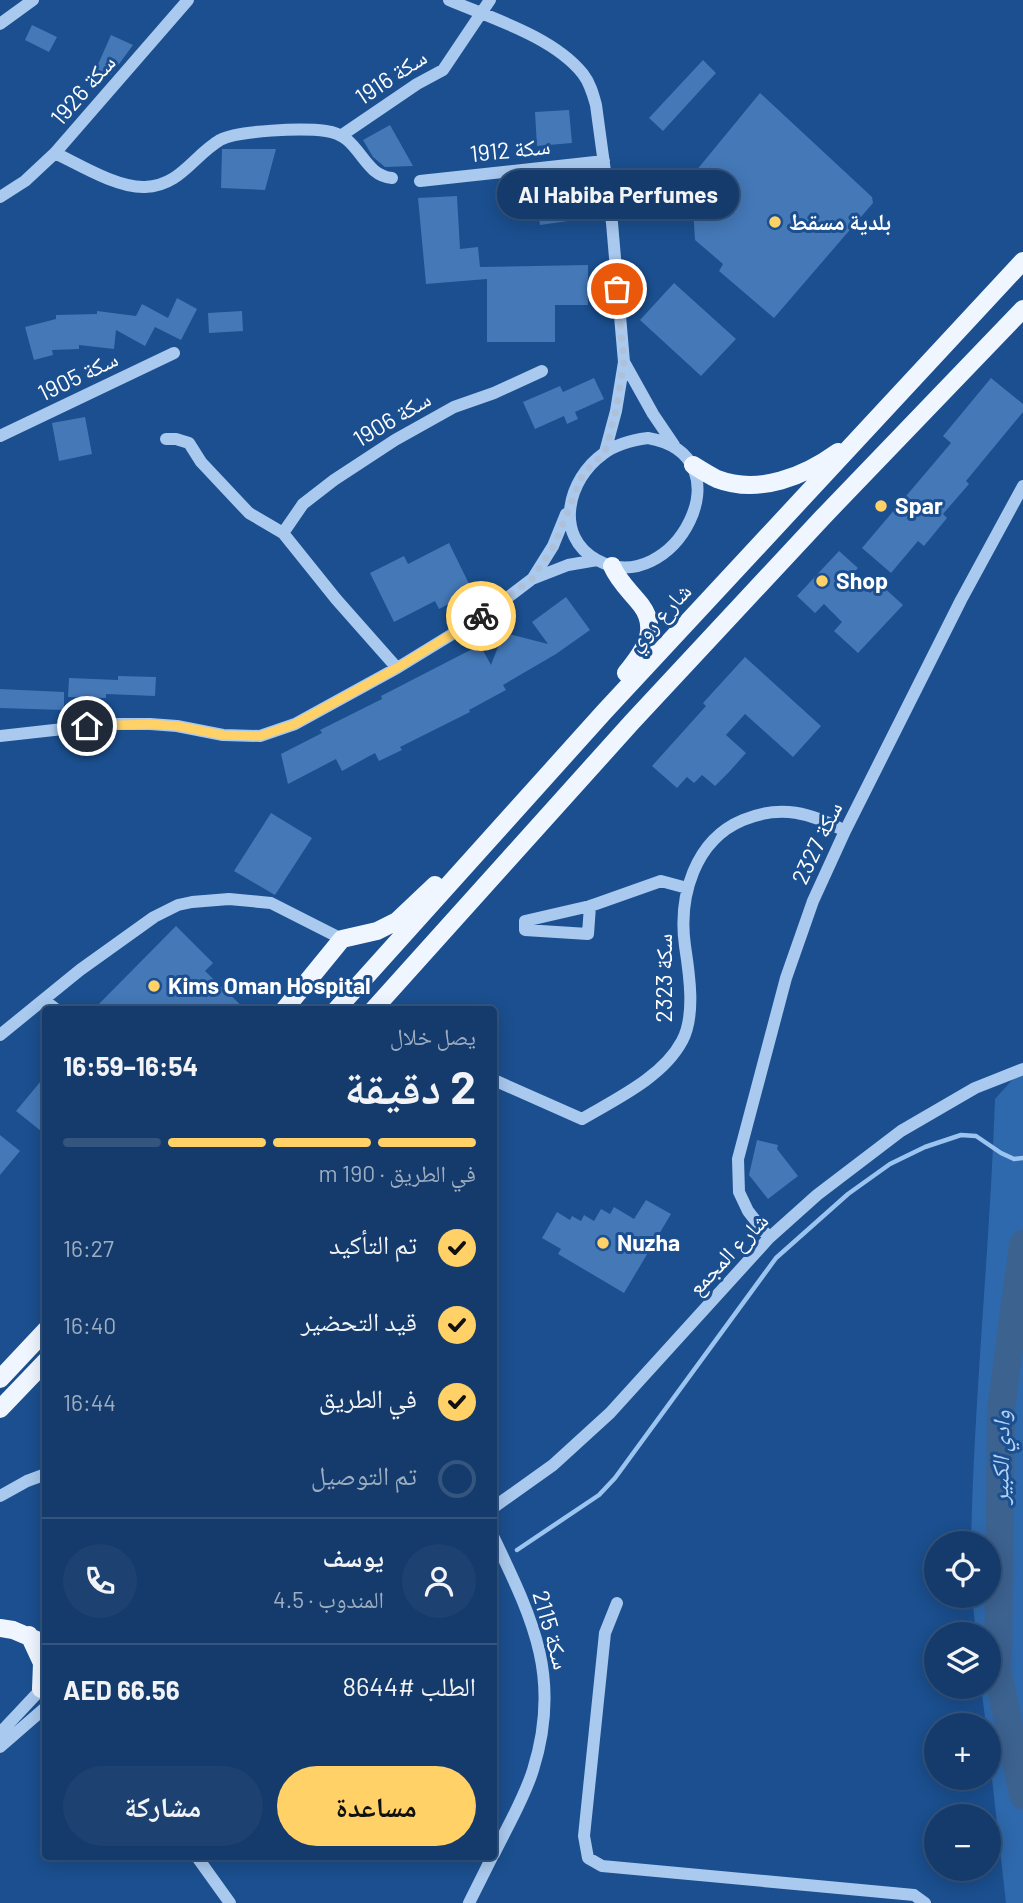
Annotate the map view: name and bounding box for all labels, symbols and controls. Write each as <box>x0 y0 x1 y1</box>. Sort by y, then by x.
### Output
street label: سكة 1916 <box>349 42 431 110</box>
street label: سكة 1926 <box>44 48 121 131</box>
street label: سكة 1912 <box>468 131 551 167</box>
callout: Al Habiba Perfumes <box>496 170 738 219</box>
text: Al Habiba Perfumes <box>518 180 718 208</box>
place label: بلدية مسقط <box>789 207 891 236</box>
marker: بلدية مسقط <box>767 214 783 230</box>
pin <box>587 259 647 319</box>
icon: bag <box>598 270 636 308</box>
street label: سكة 1905 <box>33 344 122 406</box>
street label: سكة 1906 <box>348 384 435 452</box>
place label: Spar <box>895 491 943 519</box>
marker: Spar <box>873 498 889 514</box>
place label: Shop <box>836 566 888 594</box>
marker: Shop <box>814 573 830 589</box>
street label: شارع روي <box>620 577 701 660</box>
courier <box>446 581 516 651</box>
icon: bike <box>462 597 500 635</box>
pin <box>57 696 117 756</box>
icon: home <box>68 707 106 745</box>
street label: سكة 2327 <box>785 797 847 888</box>
street label: سكة 2323 <box>649 934 677 1022</box>
place label: Kims Oman Hospital <box>168 971 371 999</box>
marker: Kims Oman Hospital <box>146 978 162 994</box>
text: يصل خلال <box>390 1022 476 1050</box>
text: 16:54–16:59 <box>63 1050 198 1081</box>
text: 2 دقيقة <box>344 1058 476 1113</box>
text: في الطريق · 190 m <box>318 1159 476 1187</box>
street label: شارع المجمع <box>681 1206 775 1302</box>
text: تم التأكيد <box>329 1228 417 1259</box>
place label: Nuzha <box>617 1228 680 1256</box>
icon: check <box>438 1229 476 1267</box>
text: 16:27 <box>63 1234 114 1262</box>
marker: Nuzha <box>595 1235 611 1251</box>
text: قيد التحضير <box>301 1305 417 1336</box>
icon: check <box>438 1306 476 1344</box>
text: 16:40 <box>63 1311 116 1339</box>
text: في الطريق <box>319 1382 417 1413</box>
icon: check <box>438 1383 476 1421</box>
text: 16:44 <box>63 1388 116 1416</box>
water label: وادي الكبير <box>984 1410 1021 1506</box>
text: تم التوصيل <box>311 1459 417 1490</box>
map controls <box>924 1531 1001 1881</box>
button: locate <box>924 1531 1001 1608</box>
text: يوسف <box>323 1541 384 1572</box>
button: phone <box>63 1544 137 1618</box>
button: person <box>402 1544 476 1618</box>
text: المندوب · 4.5 <box>273 1585 384 1613</box>
street label: سكة 2115 <box>527 1587 577 1672</box>
button: layers <box>924 1622 1001 1699</box>
text: الطلب #8644 <box>342 1670 476 1701</box>
text: AED 66.56 <box>63 1674 180 1705</box>
button: + <box>924 1713 1001 1790</box>
button: مشاركة <box>63 1766 263 1846</box>
button: مساعدة <box>277 1766 476 1846</box>
button: − <box>924 1804 1001 1881</box>

